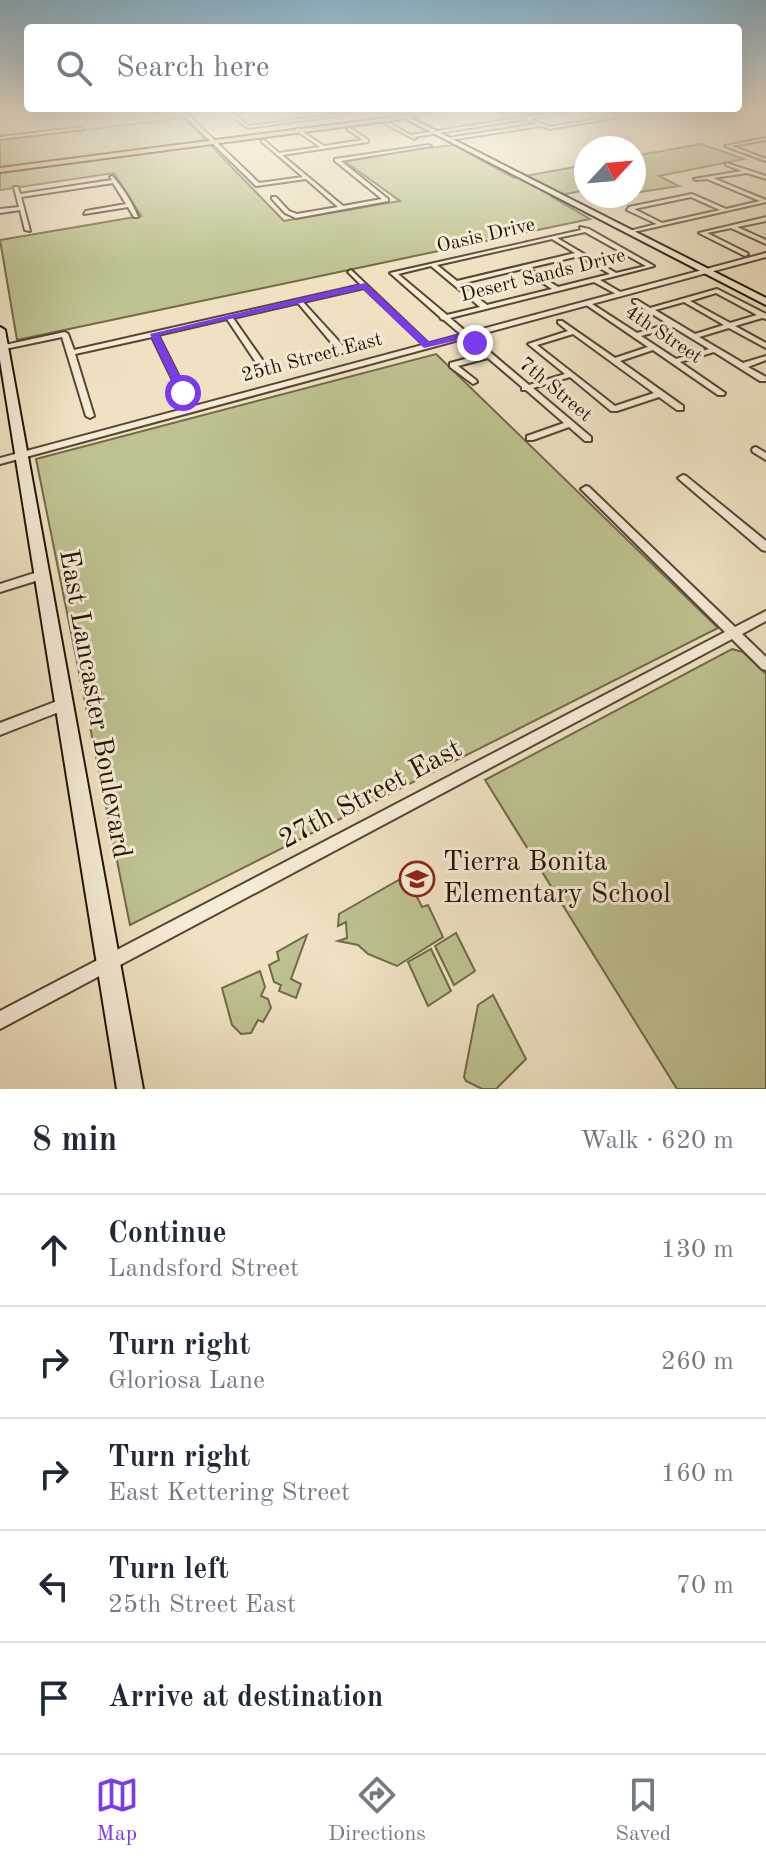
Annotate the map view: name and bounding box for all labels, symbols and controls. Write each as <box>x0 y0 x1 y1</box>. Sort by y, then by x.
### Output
search box <box>24 24 742 112</box>
icon: search <box>52 46 96 90</box>
text: Search here <box>116 53 270 83</box>
north arrow <box>574 136 646 208</box>
street label: Oasis Drive <box>435 215 537 257</box>
street label: Desert Sands Drive <box>458 246 628 306</box>
street label: 4th Street <box>621 302 705 368</box>
route end <box>457 325 493 361</box>
street label: 25th Street East <box>240 330 384 386</box>
street label: 7th Street <box>515 354 595 426</box>
route start <box>165 375 201 411</box>
street label: East Lancaster Boulevard <box>53 547 135 861</box>
street label: 27th Street East <box>275 735 467 855</box>
place label: Tierra Bonita Elementary School <box>443 849 671 909</box>
school or university icon: Tierra Bonita Elementary School <box>398 860 436 898</box>
text: 8 min <box>32 1124 117 1158</box>
text: Walk · 620 m <box>580 1128 734 1154</box>
text: Continue <box>108 1219 227 1249</box>
icon: ahead <box>32 1228 76 1272</box>
text: 130 m <box>661 1237 734 1263</box>
text: Landsford Street <box>108 1256 299 1282</box>
text: Turn right <box>108 1331 250 1361</box>
icon: right <box>32 1340 76 1384</box>
text: 260 m <box>661 1349 734 1375</box>
text: Gloriosa Lane <box>108 1368 265 1394</box>
text: Turn right <box>108 1443 250 1473</box>
icon: right <box>32 1452 76 1496</box>
text: 160 m <box>661 1461 734 1487</box>
text: East Kettering Street <box>108 1480 350 1506</box>
text: Turn left <box>108 1555 229 1585</box>
icon: left <box>32 1564 76 1608</box>
text: 70 m <box>676 1573 734 1599</box>
text: 25th Street East <box>108 1592 296 1618</box>
icon: arrive <box>32 1676 76 1720</box>
text: Arrive at destination <box>108 1683 383 1713</box>
tab: Map <box>95 1773 139 1848</box>
tab: Directions <box>328 1773 426 1848</box>
tab: Saved <box>615 1773 671 1848</box>

